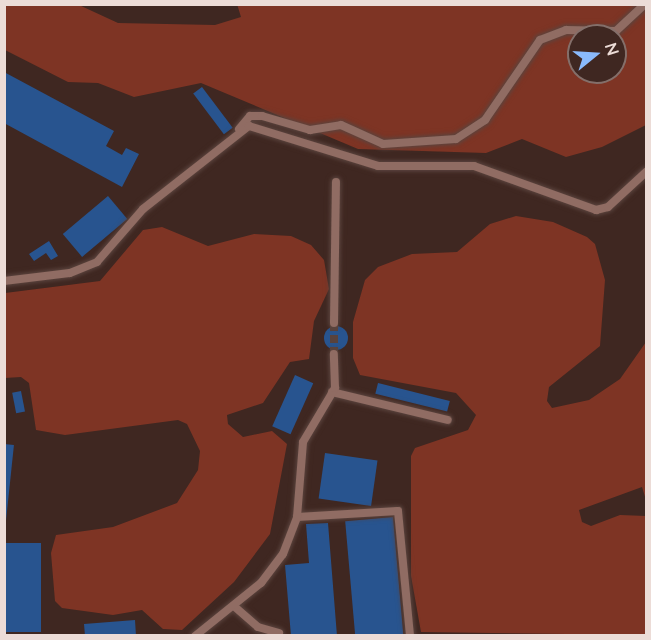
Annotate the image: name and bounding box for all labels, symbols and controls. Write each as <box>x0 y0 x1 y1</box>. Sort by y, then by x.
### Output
north arrow <box>567 24 627 84</box>
text: N <box>602 40 624 58</box>

